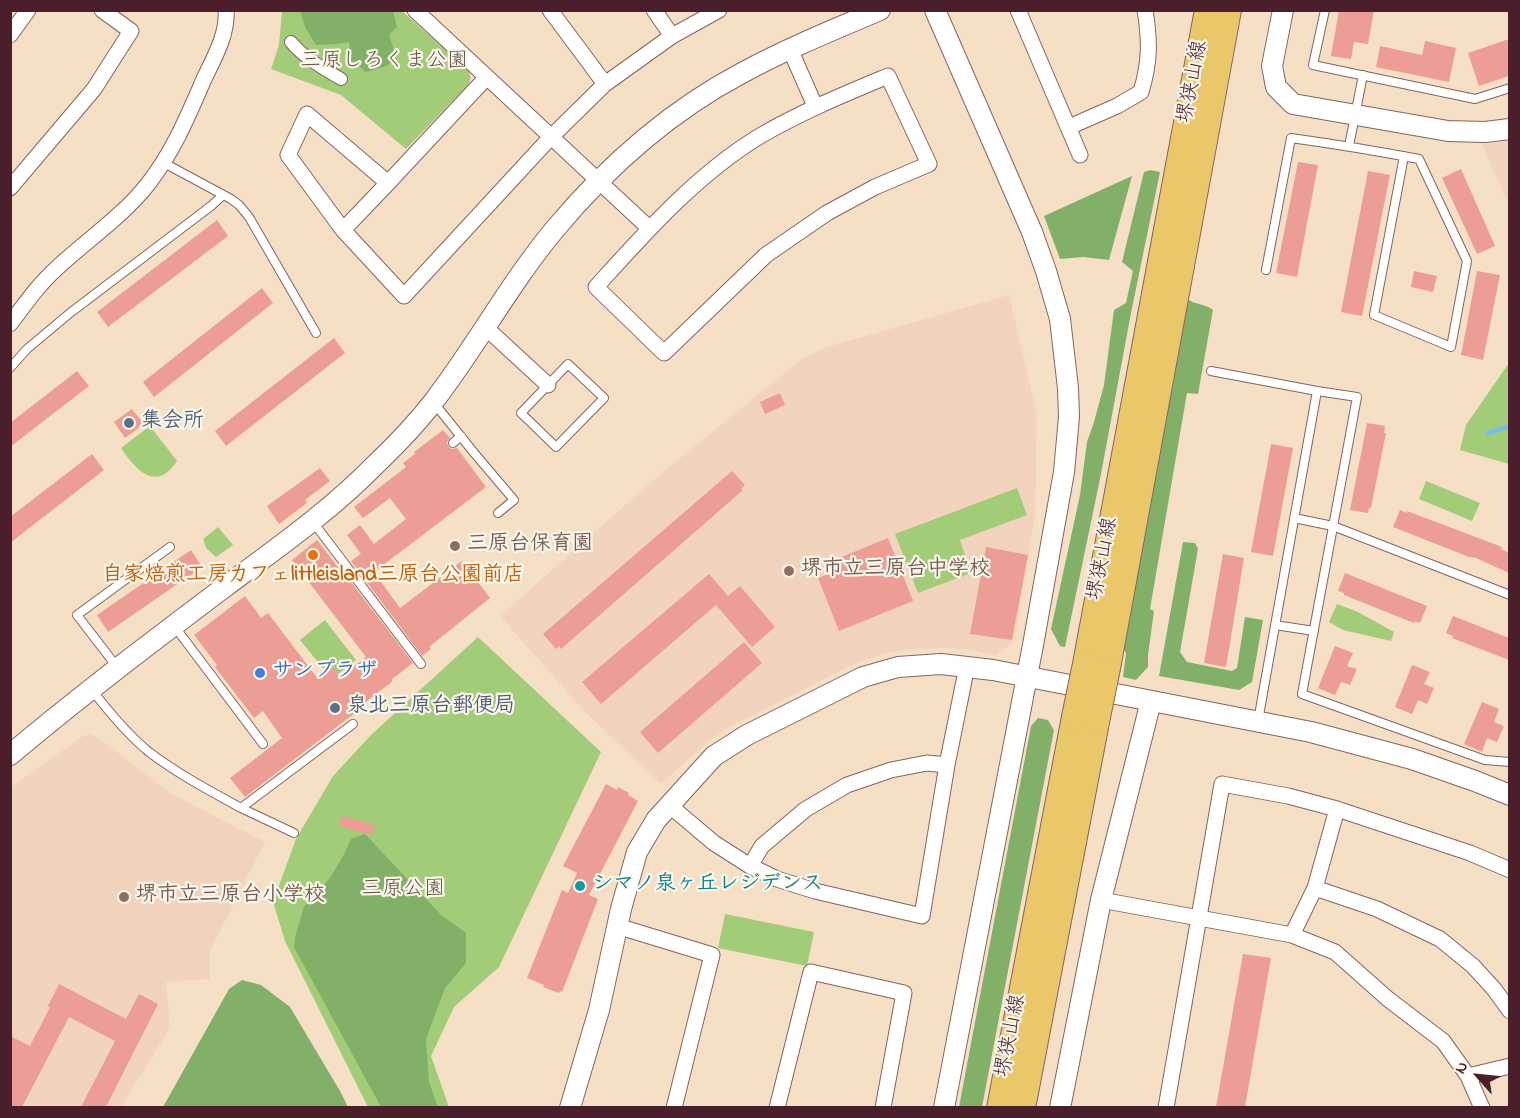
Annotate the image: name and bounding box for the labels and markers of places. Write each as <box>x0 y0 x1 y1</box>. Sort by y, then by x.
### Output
place label: 集会所 <box>141 410 204 436</box>
marker: 集会所 <box>122 416 136 430</box>
place label: 三原台保育園 <box>467 533 593 559</box>
marker: 三原台保育園 <box>448 539 462 553</box>
marker: 自家焙煎工房カフェlittleisland三原台公園前店 <box>306 548 320 562</box>
place label: 堺市立三原台中学校 <box>801 558 990 584</box>
place label: 自家焙煎工房カフェlittleisland三原台公園前店 <box>102 564 524 590</box>
marker: 堺市立三原台中学校 <box>782 564 796 578</box>
place label: サンプラザ <box>272 660 377 686</box>
marker: サンプラザ <box>253 666 267 680</box>
place label: 泉北三原台郵便局 <box>347 695 515 721</box>
marker: 泉北三原台郵便局 <box>328 701 342 715</box>
place label: シマノ泉ヶ丘レジデンス <box>592 873 823 899</box>
marker: シマノ泉ヶ丘レジデンス <box>573 879 587 893</box>
place label: 堺市立三原台小学校 <box>136 884 325 910</box>
marker: 堺市立三原台小学校 <box>117 890 131 904</box>

